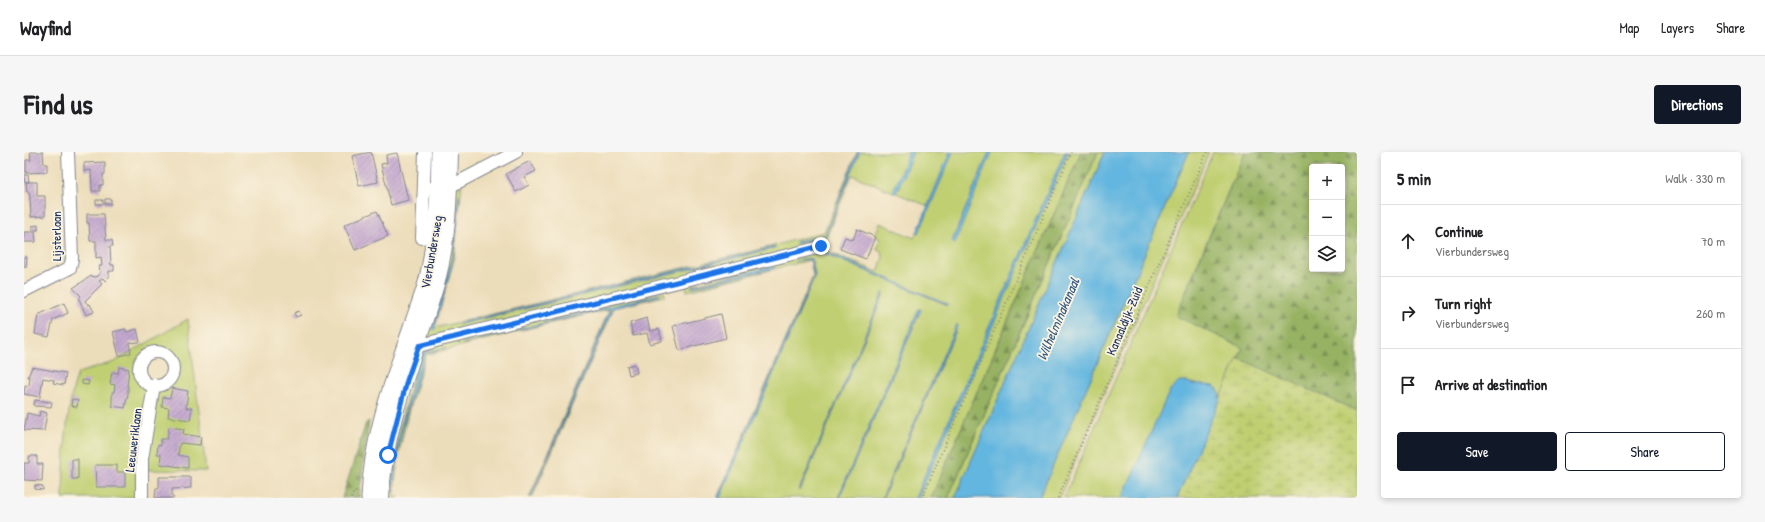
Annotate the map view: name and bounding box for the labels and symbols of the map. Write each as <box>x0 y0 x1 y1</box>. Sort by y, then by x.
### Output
street label: Lijsterlaan <box>47 211 65 261</box>
street label: Vierbundersweg <box>416 214 446 290</box>
route end <box>812 237 830 255</box>
water label: Wilhelminakanaal <box>1032 274 1084 363</box>
street label: Kanaaldijk-Zuid <box>1101 284 1147 358</box>
street label: Leeuweriklaan <box>120 407 146 473</box>
route start <box>379 446 397 464</box>

